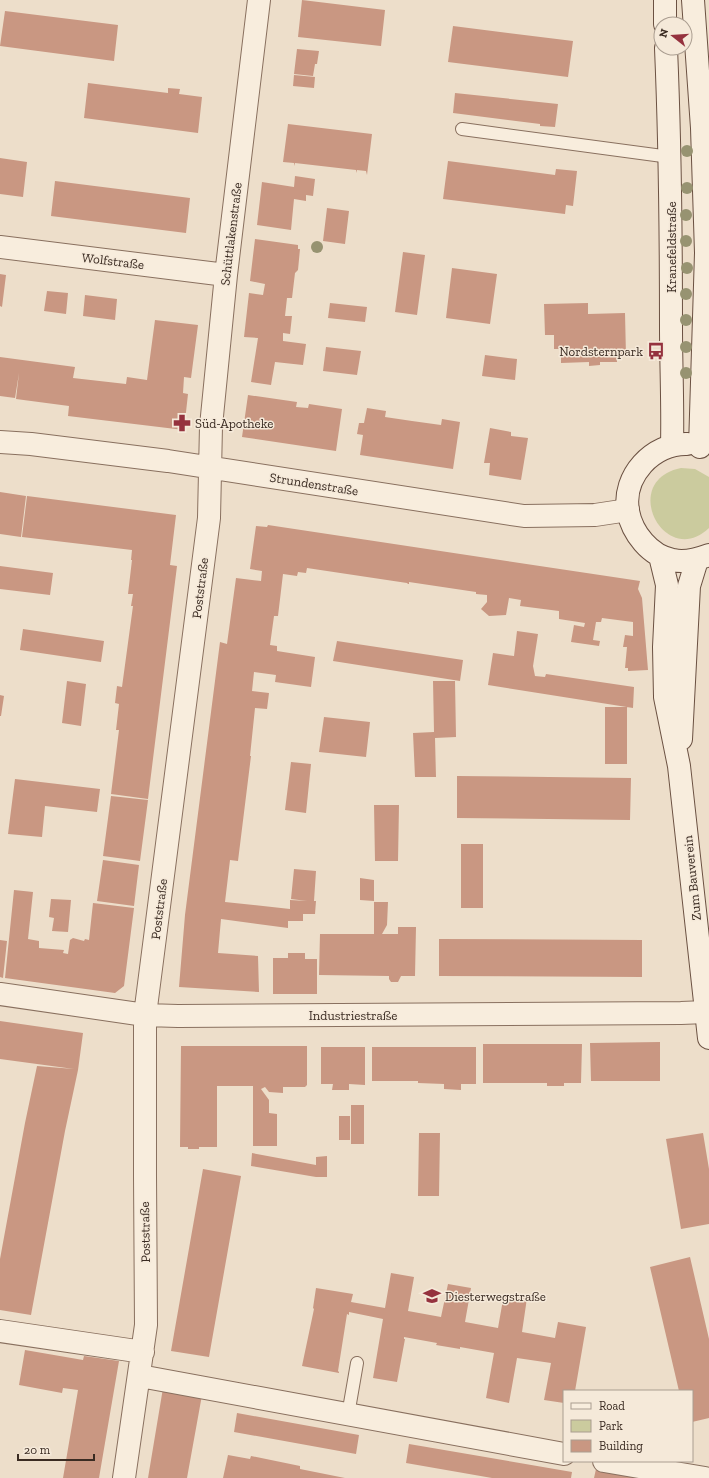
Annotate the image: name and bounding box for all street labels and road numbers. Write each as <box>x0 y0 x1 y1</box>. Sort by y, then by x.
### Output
street label: Schüttlakenstraße <box>217 182 245 286</box>
street label: Kranefeldstraße <box>664 201 679 293</box>
street label: Wolfstraße <box>81 250 145 272</box>
street label: Strundenstraße <box>269 470 359 498</box>
street label: Poststraße <box>189 557 211 619</box>
street label: Zum Bauverein <box>680 834 704 921</box>
street label: Poststraße <box>148 878 170 940</box>
street label: Industriestraße <box>309 1008 397 1023</box>
street label: Poststraße <box>137 1201 153 1263</box>

